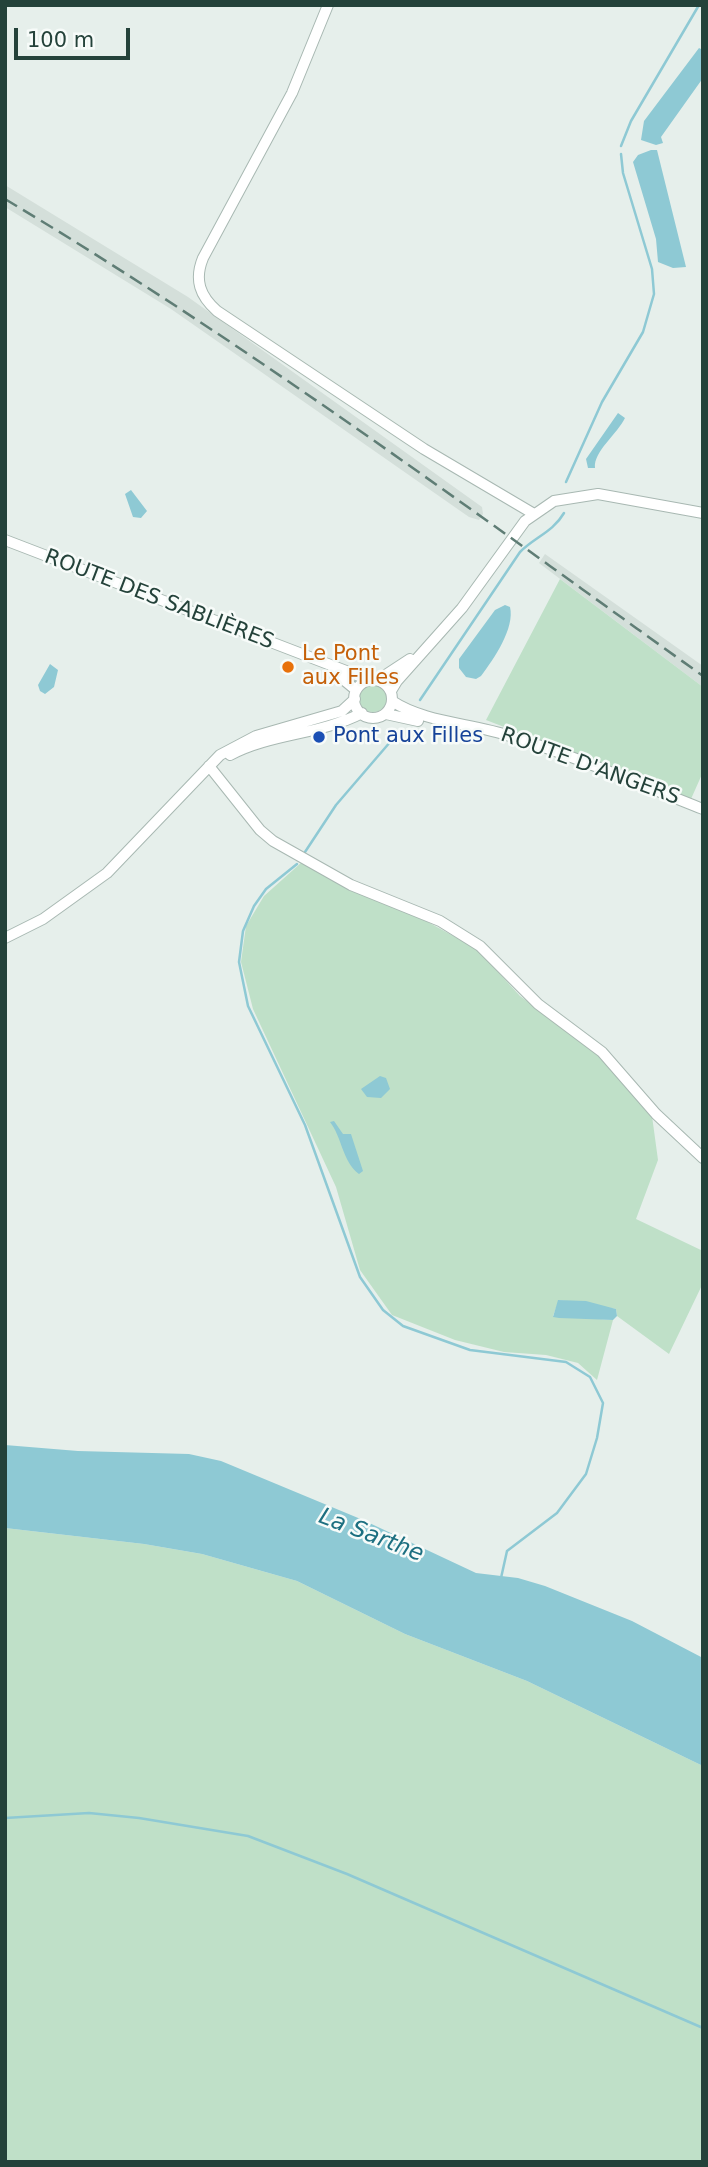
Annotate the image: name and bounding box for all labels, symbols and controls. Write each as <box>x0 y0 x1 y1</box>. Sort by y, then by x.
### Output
scale bar <box>18 14 133 58</box>
text: 100 m <box>27 28 94 52</box>
street label: ROUTE DES SABLIÈRES <box>41 545 277 655</box>
place label: Le Pont aux Filles <box>302 642 399 692</box>
marker: Le Pont aux Filles <box>280 659 296 675</box>
street label: ROUTE D'ANGERS <box>497 723 683 811</box>
place label: Pont aux Filles <box>333 724 483 750</box>
marker: Pont aux Filles <box>311 729 327 745</box>
water label: La Sarthe <box>315 1503 427 1569</box>

